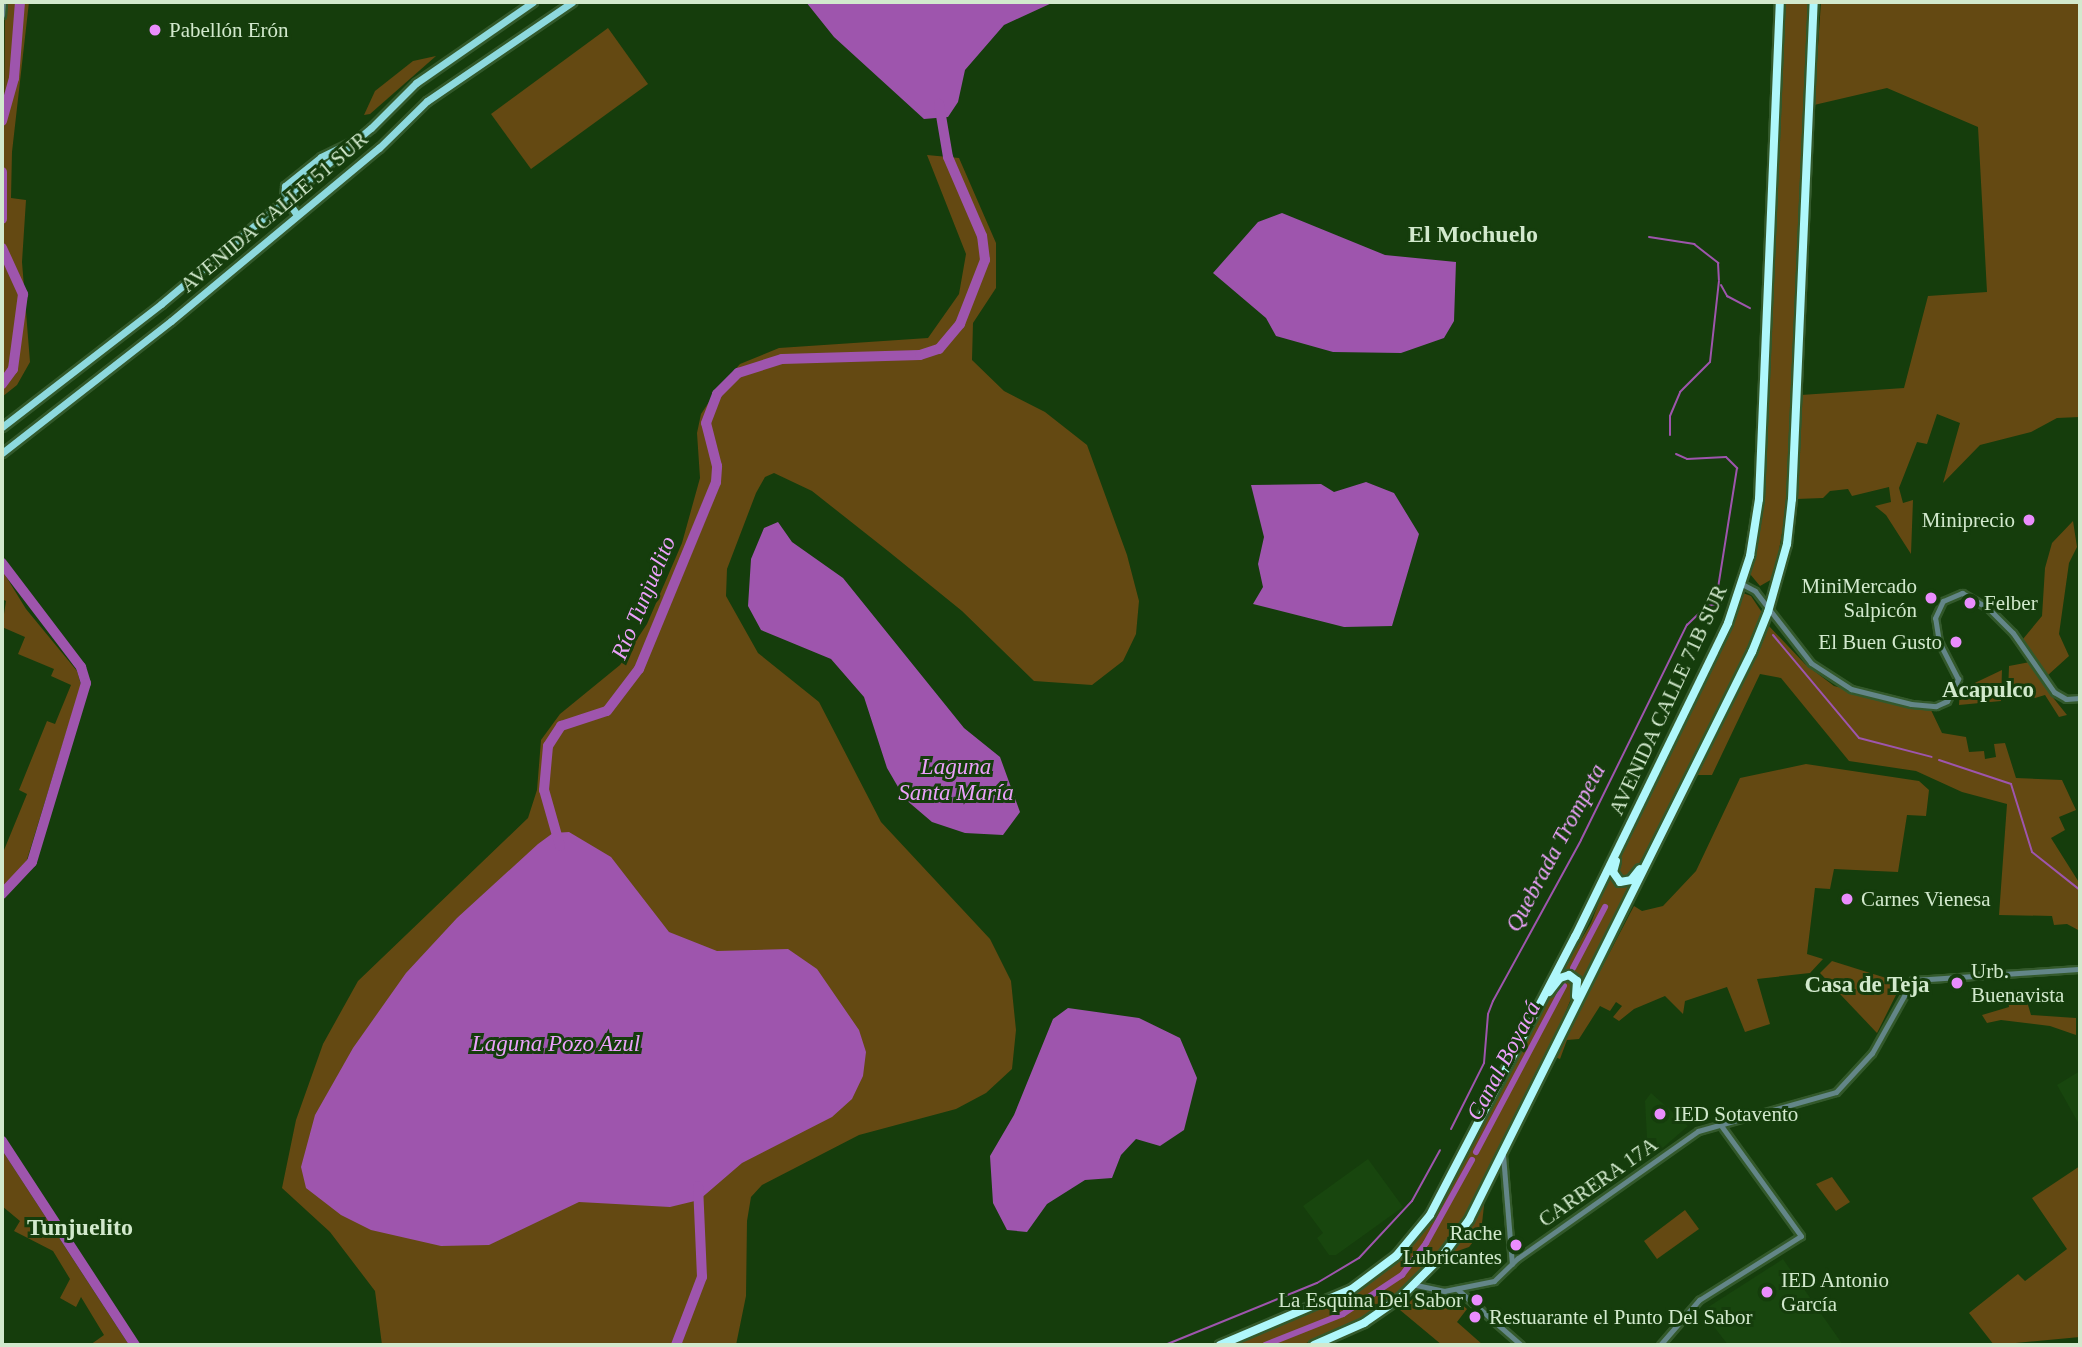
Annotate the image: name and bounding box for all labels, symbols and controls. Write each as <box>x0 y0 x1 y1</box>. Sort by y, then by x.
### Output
place label: Pabellón Erón <box>169 17 289 43</box>
marker: Pabellón Erón <box>147 22 163 38</box>
street label: AVENIDA CALLE 51 SUR <box>175 126 373 298</box>
district label: El Mochuelo <box>1408 221 1538 249</box>
place label: Miniprecio <box>1922 507 2015 533</box>
marker: Miniprecio <box>2021 512 2037 528</box>
water label: Río Tunjuelito <box>606 532 682 664</box>
place label: MiniMercado Salpicón <box>1802 573 1917 623</box>
street label: AVENIDA CALLE 71B SUR <box>1603 580 1733 820</box>
marker: MiniMercado Salpicón <box>1923 590 1939 606</box>
place label: Felber <box>1984 590 2038 616</box>
marker: Felber <box>1962 595 1978 611</box>
place label: El Buen Gusto <box>1818 629 1942 655</box>
marker: El Buen Gusto <box>1948 634 1964 650</box>
district label: Acapulco <box>1942 676 2034 704</box>
water label: Laguna Santa María <box>898 753 1014 807</box>
water label: Quebrada Trompeta <box>1500 759 1612 937</box>
place label: Carnes Vienesa <box>1861 886 1991 912</box>
marker: Carnes Vienesa <box>1839 891 1855 907</box>
place label: Urb. Buenavista <box>1971 958 2064 1008</box>
district label: Casa de Teja <box>1804 971 1930 999</box>
marker: Urb. Buenavista <box>1949 975 1965 991</box>
water label: Canal Boyacá <box>1461 997 1547 1125</box>
water label: Laguna Pozo Azul <box>472 1030 640 1058</box>
place label: IED Sotavento <box>1674 1101 1798 1127</box>
marker: IED Sotavento <box>1652 1106 1668 1122</box>
street label: CARRERA 17A <box>1533 1131 1663 1233</box>
district label: Tunjuelito <box>27 1214 133 1242</box>
place label: Rache Lubricantes <box>1403 1220 1502 1270</box>
marker: Rache Lubricantes <box>1508 1237 1524 1253</box>
place label: IED Antonio García <box>1781 1267 1890 1317</box>
marker: IED Antonio García <box>1759 1284 1775 1300</box>
place label: La Esquina Del Sabor <box>1278 1287 1463 1313</box>
marker: La Esquina Del Sabor <box>1469 1292 1485 1308</box>
place label: Restuarante el Punto Del Sabor <box>1489 1304 1753 1330</box>
marker: Restuarante el Punto Del Sabor <box>1467 1309 1483 1325</box>

